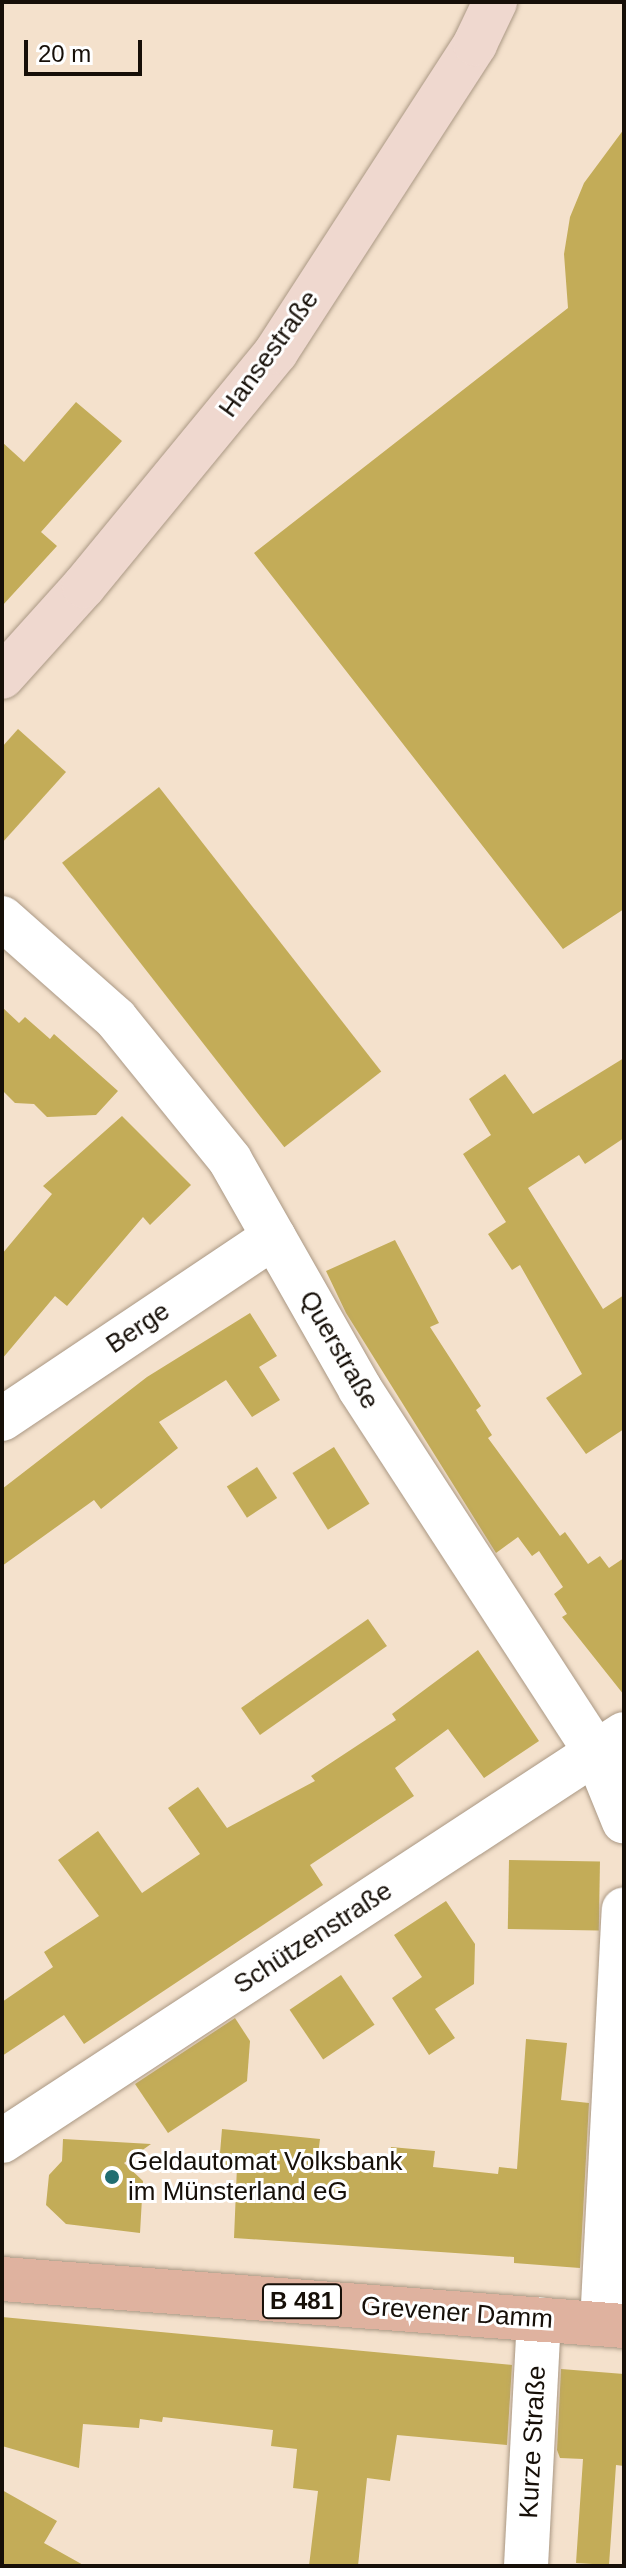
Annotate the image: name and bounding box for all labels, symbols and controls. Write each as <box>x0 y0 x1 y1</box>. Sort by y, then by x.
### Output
scale bar <box>28 24 146 74</box>
text: 20 m <box>38 40 91 67</box>
street label: Hansestraße <box>213 285 325 423</box>
street label: Querstraße <box>293 1285 385 1415</box>
street label: Berge <box>101 1296 175 1360</box>
street label: Schützenstraße <box>228 1875 398 2001</box>
place label: Geldautomat Volksbank im Münsterland eG <box>128 2146 403 2208</box>
marker: Geldautomat Volksbank im Münsterland eG <box>103 2168 121 2186</box>
road number: B 481 <box>260 2281 344 2321</box>
street label: Grevener Damm <box>360 2291 554 2335</box>
street label: Kurze Straße <box>513 2365 553 2519</box>

